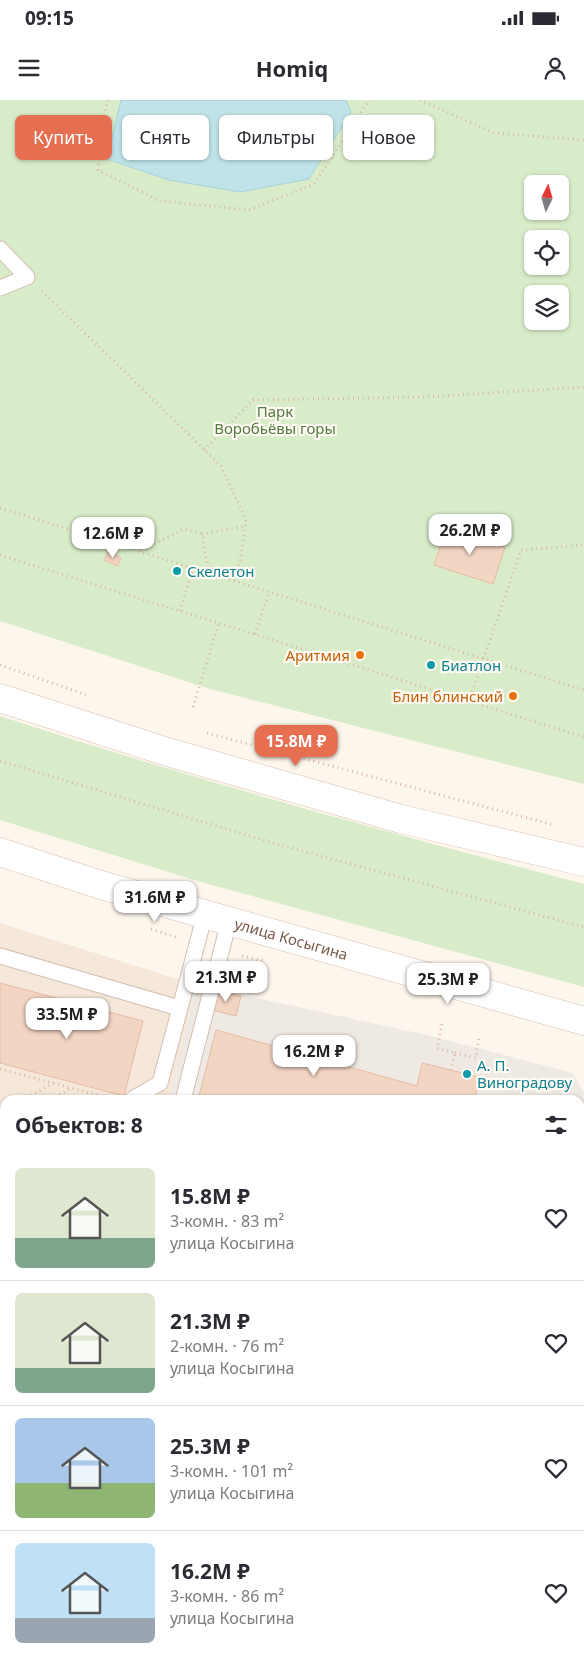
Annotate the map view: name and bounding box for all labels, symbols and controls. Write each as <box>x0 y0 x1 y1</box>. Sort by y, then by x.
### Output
text: 09:15 <box>25 5 74 31</box>
text: Homiq <box>256 53 328 83</box>
icon: menu <box>15 54 43 82</box>
icon: person <box>541 54 569 82</box>
chip: Купить <box>15 115 112 160</box>
chip: Снять <box>122 115 209 160</box>
chip: Фильтры <box>219 115 333 160</box>
chip: Новое <box>343 115 434 160</box>
north arrow <box>524 175 569 220</box>
map controls <box>524 175 569 330</box>
button: locate <box>524 230 569 275</box>
button: layers <box>524 285 569 330</box>
park label: Парк Воробьёвы горы <box>214 401 336 438</box>
pin: 26.2M ₽ <box>424 514 516 556</box>
pin: 12.6M ₽ <box>67 516 159 559</box>
text: 26.2M ₽ <box>440 519 500 541</box>
text: 12.6M ₽ <box>83 522 143 544</box>
place label: Скелетон <box>187 561 254 581</box>
marker: Скелетон <box>171 565 183 577</box>
place label: Аритмия <box>286 645 350 665</box>
marker: Аритмия <box>354 649 366 661</box>
place label: Биатлон <box>441 655 501 675</box>
marker: Биатлон <box>425 659 437 671</box>
place label: Блин блинский <box>392 686 503 706</box>
marker: Блин блинский <box>507 690 519 702</box>
pin: 15.8M ₽ <box>250 724 342 767</box>
text: 15.8M ₽ <box>266 730 326 752</box>
pin: 31.6M ₽ <box>109 880 201 923</box>
text: 31.6M ₽ <box>125 886 185 908</box>
street label: улица Косыгина <box>232 913 350 964</box>
pin: 21.3M ₽ <box>180 960 272 1003</box>
pin: 25.3M ₽ <box>402 962 494 1005</box>
text: 21.3M ₽ <box>196 966 256 988</box>
text: 25.3M ₽ <box>418 968 478 990</box>
pin: 33.5M ₽ <box>21 998 113 1040</box>
text: 33.5M ₽ <box>37 1003 97 1025</box>
pin: 16.2M ₽ <box>268 1034 360 1077</box>
text: 16.2M ₽ <box>284 1040 344 1062</box>
place label: А. П. Виноградову <box>477 1055 573 1092</box>
marker: А. П. Виноградову <box>461 1068 473 1080</box>
text: Объектов: 8 <box>15 1111 143 1139</box>
icon: filters <box>542 1111 570 1139</box>
text: 15.8M ₽ <box>170 1182 250 1210</box>
icon: home <box>55 1188 115 1248</box>
icon: heart <box>542 1204 570 1232</box>
text: 3-комн. · 83 m² <box>170 1210 284 1232</box>
text: улица Косыгина <box>170 1232 294 1254</box>
text: 21.3M ₽ <box>170 1307 250 1335</box>
icon: home <box>55 1313 115 1373</box>
icon: heart <box>542 1329 570 1357</box>
text: 2-комн. · 76 m² <box>170 1335 284 1357</box>
text: улица Косыгина <box>170 1357 294 1379</box>
text: 25.3M ₽ <box>170 1432 250 1460</box>
icon: home <box>55 1438 115 1498</box>
icon: heart <box>542 1454 570 1482</box>
text: 3-комн. · 101 m² <box>170 1460 293 1482</box>
text: улица Косыгина <box>170 1482 294 1504</box>
text: 16.2M ₽ <box>170 1557 250 1585</box>
icon: home <box>55 1563 115 1623</box>
icon: heart <box>542 1579 570 1607</box>
text: 3-комн. · 86 m² <box>170 1585 284 1607</box>
text: улица Косыгина <box>170 1607 294 1629</box>

